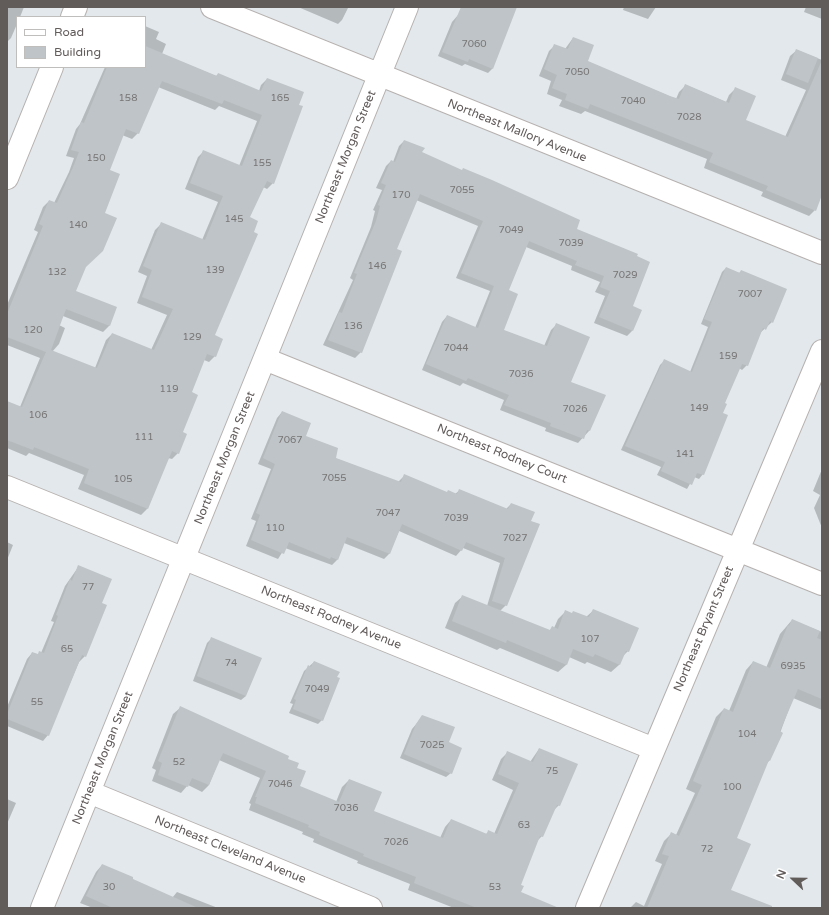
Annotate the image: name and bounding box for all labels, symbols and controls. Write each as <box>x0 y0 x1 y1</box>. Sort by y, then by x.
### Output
legend <box>16 16 146 68</box>
text: Road <box>54 25 84 39</box>
house number: 7060 <box>461 38 487 50</box>
text: Building <box>54 45 101 59</box>
house number: 7050 <box>564 66 590 78</box>
street label: Northeast Morgan Street <box>313 88 379 226</box>
house number: 158 <box>119 92 137 104</box>
house number: 165 <box>271 92 289 104</box>
house number: 7040 <box>620 95 646 107</box>
street label: Northeast Mallory Avenue <box>445 96 589 166</box>
house number: 7028 <box>676 111 702 123</box>
house number: 150 <box>87 152 105 164</box>
house number: 155 <box>253 157 271 169</box>
house number: 7055 <box>449 184 475 196</box>
house number: 170 <box>392 189 410 201</box>
house number: 145 <box>225 213 243 225</box>
house number: 140 <box>69 219 87 231</box>
house number: 7049 <box>498 224 524 236</box>
house number: 7039 <box>558 237 584 249</box>
house number: 146 <box>368 260 386 272</box>
house number: 139 <box>206 264 224 276</box>
house number: 132 <box>48 266 66 278</box>
house number: 7029 <box>612 269 638 281</box>
house number: 7007 <box>737 288 763 300</box>
house number: 136 <box>344 320 362 332</box>
house number: 120 <box>24 324 42 336</box>
house number: 129 <box>183 331 201 343</box>
house number: 7044 <box>443 342 469 354</box>
house number: 159 <box>719 350 737 362</box>
house number: 7036 <box>508 368 534 380</box>
house number: 119 <box>160 383 178 395</box>
street label: Northeast Morgan Street <box>192 389 258 527</box>
house number: 149 <box>690 402 708 414</box>
house number: 7026 <box>562 403 588 415</box>
house number: 106 <box>29 409 47 421</box>
street label: Northeast Rodney Court <box>435 421 569 487</box>
house number: 111 <box>135 431 153 443</box>
house number: 7067 <box>277 434 303 446</box>
house number: 141 <box>676 448 694 460</box>
house number: 7055 <box>321 472 347 484</box>
house number: 105 <box>114 473 132 485</box>
house number: 7047 <box>375 507 401 519</box>
house number: 7039 <box>443 512 469 524</box>
house number: 110 <box>266 522 284 534</box>
house number: 7027 <box>502 532 528 544</box>
street label: Northeast Bryant Street <box>671 564 737 694</box>
house number: 77 <box>82 581 94 593</box>
street label: Northeast Rodney Avenue <box>259 583 403 653</box>
house number: 107 <box>581 633 599 645</box>
house number: 65 <box>61 643 73 655</box>
house number: 74 <box>225 657 237 669</box>
house number: 6935 <box>780 660 806 672</box>
house number: 7049 <box>304 683 330 695</box>
street label: Northeast Morgan Street <box>70 689 136 827</box>
house number: 55 <box>31 696 43 708</box>
house number: 104 <box>738 728 756 740</box>
house number: 7025 <box>419 739 445 751</box>
house number: 52 <box>173 756 185 768</box>
house number: 75 <box>546 765 558 777</box>
house number: 7046 <box>267 778 293 790</box>
house number: 100 <box>723 781 741 793</box>
house number: 7036 <box>333 802 359 814</box>
street label: Northeast Cleveland Avenue <box>152 813 308 887</box>
house number: 63 <box>518 819 530 831</box>
house number: 7026 <box>383 836 409 848</box>
house number: 72 <box>701 843 713 855</box>
north arrow <box>773 859 813 899</box>
text: N <box>774 868 789 881</box>
house number: 30 <box>103 881 115 893</box>
house number: 53 <box>489 881 501 893</box>

